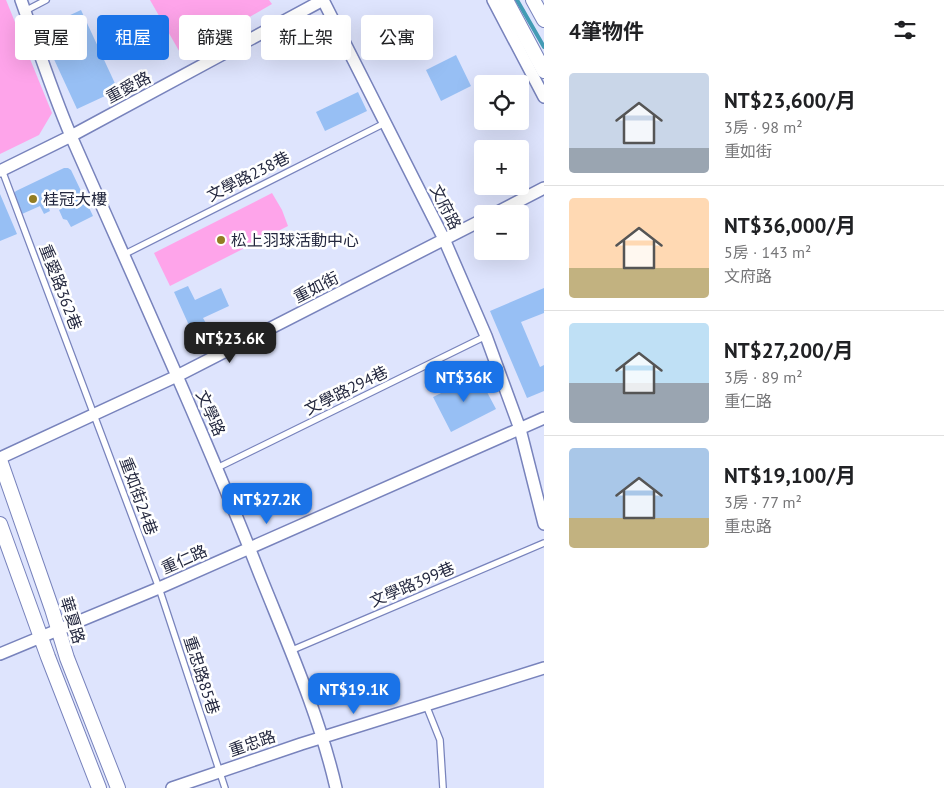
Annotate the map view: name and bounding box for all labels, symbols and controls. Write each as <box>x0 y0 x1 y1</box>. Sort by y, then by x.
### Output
chip: 買屋 <box>15 15 87 60</box>
chip: 租屋 <box>97 15 169 60</box>
chip: 篩選 <box>179 15 251 60</box>
chip: 新上架 <box>261 15 351 60</box>
chip: 公寓 <box>361 15 433 60</box>
icon: filters <box>891 16 919 44</box>
text: 4筆物件 <box>569 18 644 45</box>
street label: 重愛路 <box>102 67 154 107</box>
map controls <box>474 75 529 260</box>
button: locate <box>474 75 529 130</box>
text: NT$23,600/月 <box>724 87 856 114</box>
icon: home <box>609 93 669 153</box>
text: 3房 · 98 m² <box>724 117 803 137</box>
button: + <box>474 140 529 195</box>
text: 重如街 <box>724 141 772 161</box>
street label: 文學路238巷 <box>203 147 293 205</box>
street label: 文府路 <box>426 181 466 233</box>
place label: 桂冠大樓 <box>43 189 107 209</box>
marker: 桂冠大樓 <box>27 193 39 205</box>
button: − <box>474 205 529 260</box>
text: NT$36,000/月 <box>724 212 856 239</box>
icon: home <box>609 218 669 278</box>
place label: 松上羽球活動中心 <box>231 230 359 250</box>
marker: 松上羽球活動中心 <box>215 234 227 246</box>
street label: 重愛路362巷 <box>36 241 86 333</box>
text: 5房 · 143 m² <box>724 242 811 262</box>
text: 文府路 <box>724 266 772 286</box>
street label: 重如街 <box>290 267 342 307</box>
pin: NT$23.6K <box>178 322 282 364</box>
text: NT$23.6K <box>195 328 265 348</box>
text: NT$27,200/月 <box>724 337 854 364</box>
icon: home <box>609 343 669 403</box>
pin: NT$36K <box>423 360 505 403</box>
street label: 文學路294巷 <box>301 361 391 419</box>
text: NT$36K <box>436 367 492 387</box>
text: 3房 · 89 m² <box>724 367 803 387</box>
street label: 文學路 <box>192 387 230 439</box>
text: 重仁路 <box>724 391 772 411</box>
street label: 重如街24巷 <box>116 454 162 538</box>
text: NT$19,100/月 <box>724 462 856 489</box>
icon: home <box>609 468 669 528</box>
pin: NT$27.2K <box>215 482 319 525</box>
text: NT$27.2K <box>233 489 301 509</box>
text: 3房 · 77 m² <box>724 492 802 512</box>
text: 重忠路 <box>724 516 772 536</box>
street label: 重仁路 <box>158 540 210 578</box>
street label: 文學路399巷 <box>367 557 457 611</box>
street label: 華夏路 <box>56 594 90 646</box>
street label: 重忠路85巷 <box>180 633 224 717</box>
pin: NT$19.1K <box>302 672 406 715</box>
text: NT$19.1K <box>319 679 389 699</box>
street label: 重忠路 <box>226 726 278 760</box>

